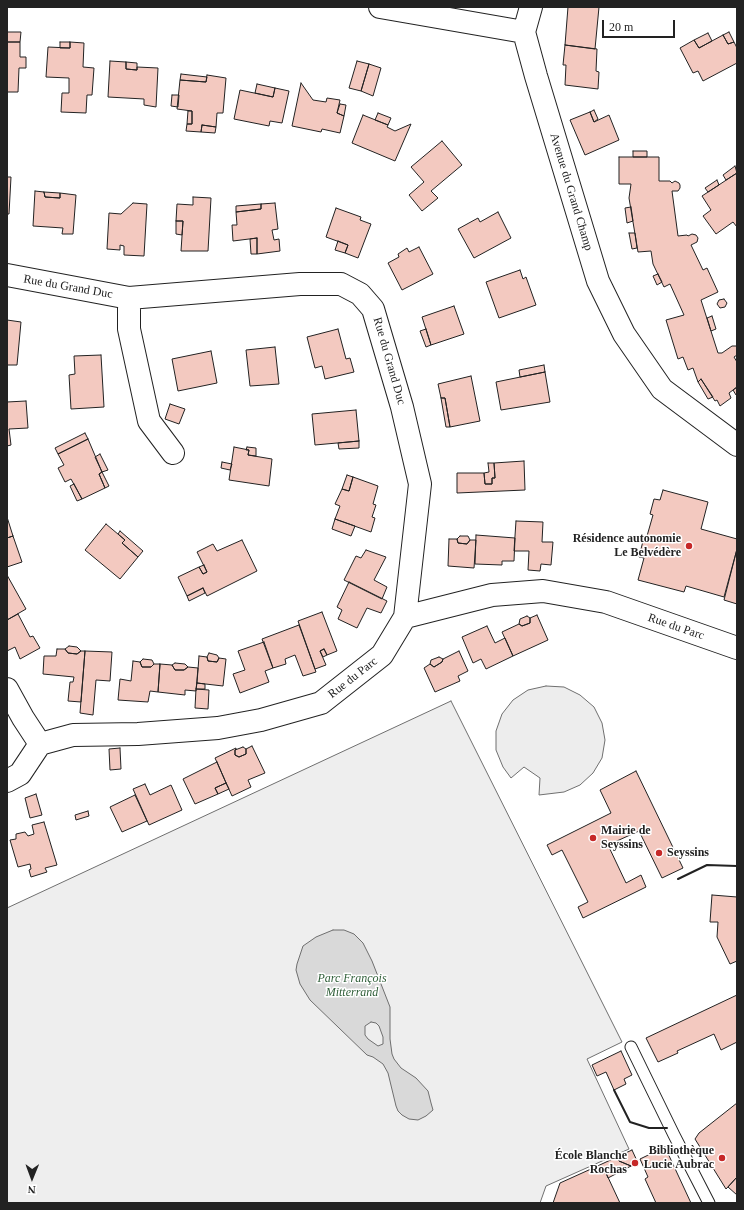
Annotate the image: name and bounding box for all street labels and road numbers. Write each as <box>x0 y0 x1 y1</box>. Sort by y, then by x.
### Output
street label: Avenue du Grand Champ <box>546 132 596 252</box>
street label: Rue du Grand Duc <box>22 272 114 302</box>
street label: Rue du Grand Duc <box>370 316 408 406</box>
street label: Rue du Parc <box>646 611 706 643</box>
street label: Rue du Parc <box>325 654 381 702</box>

